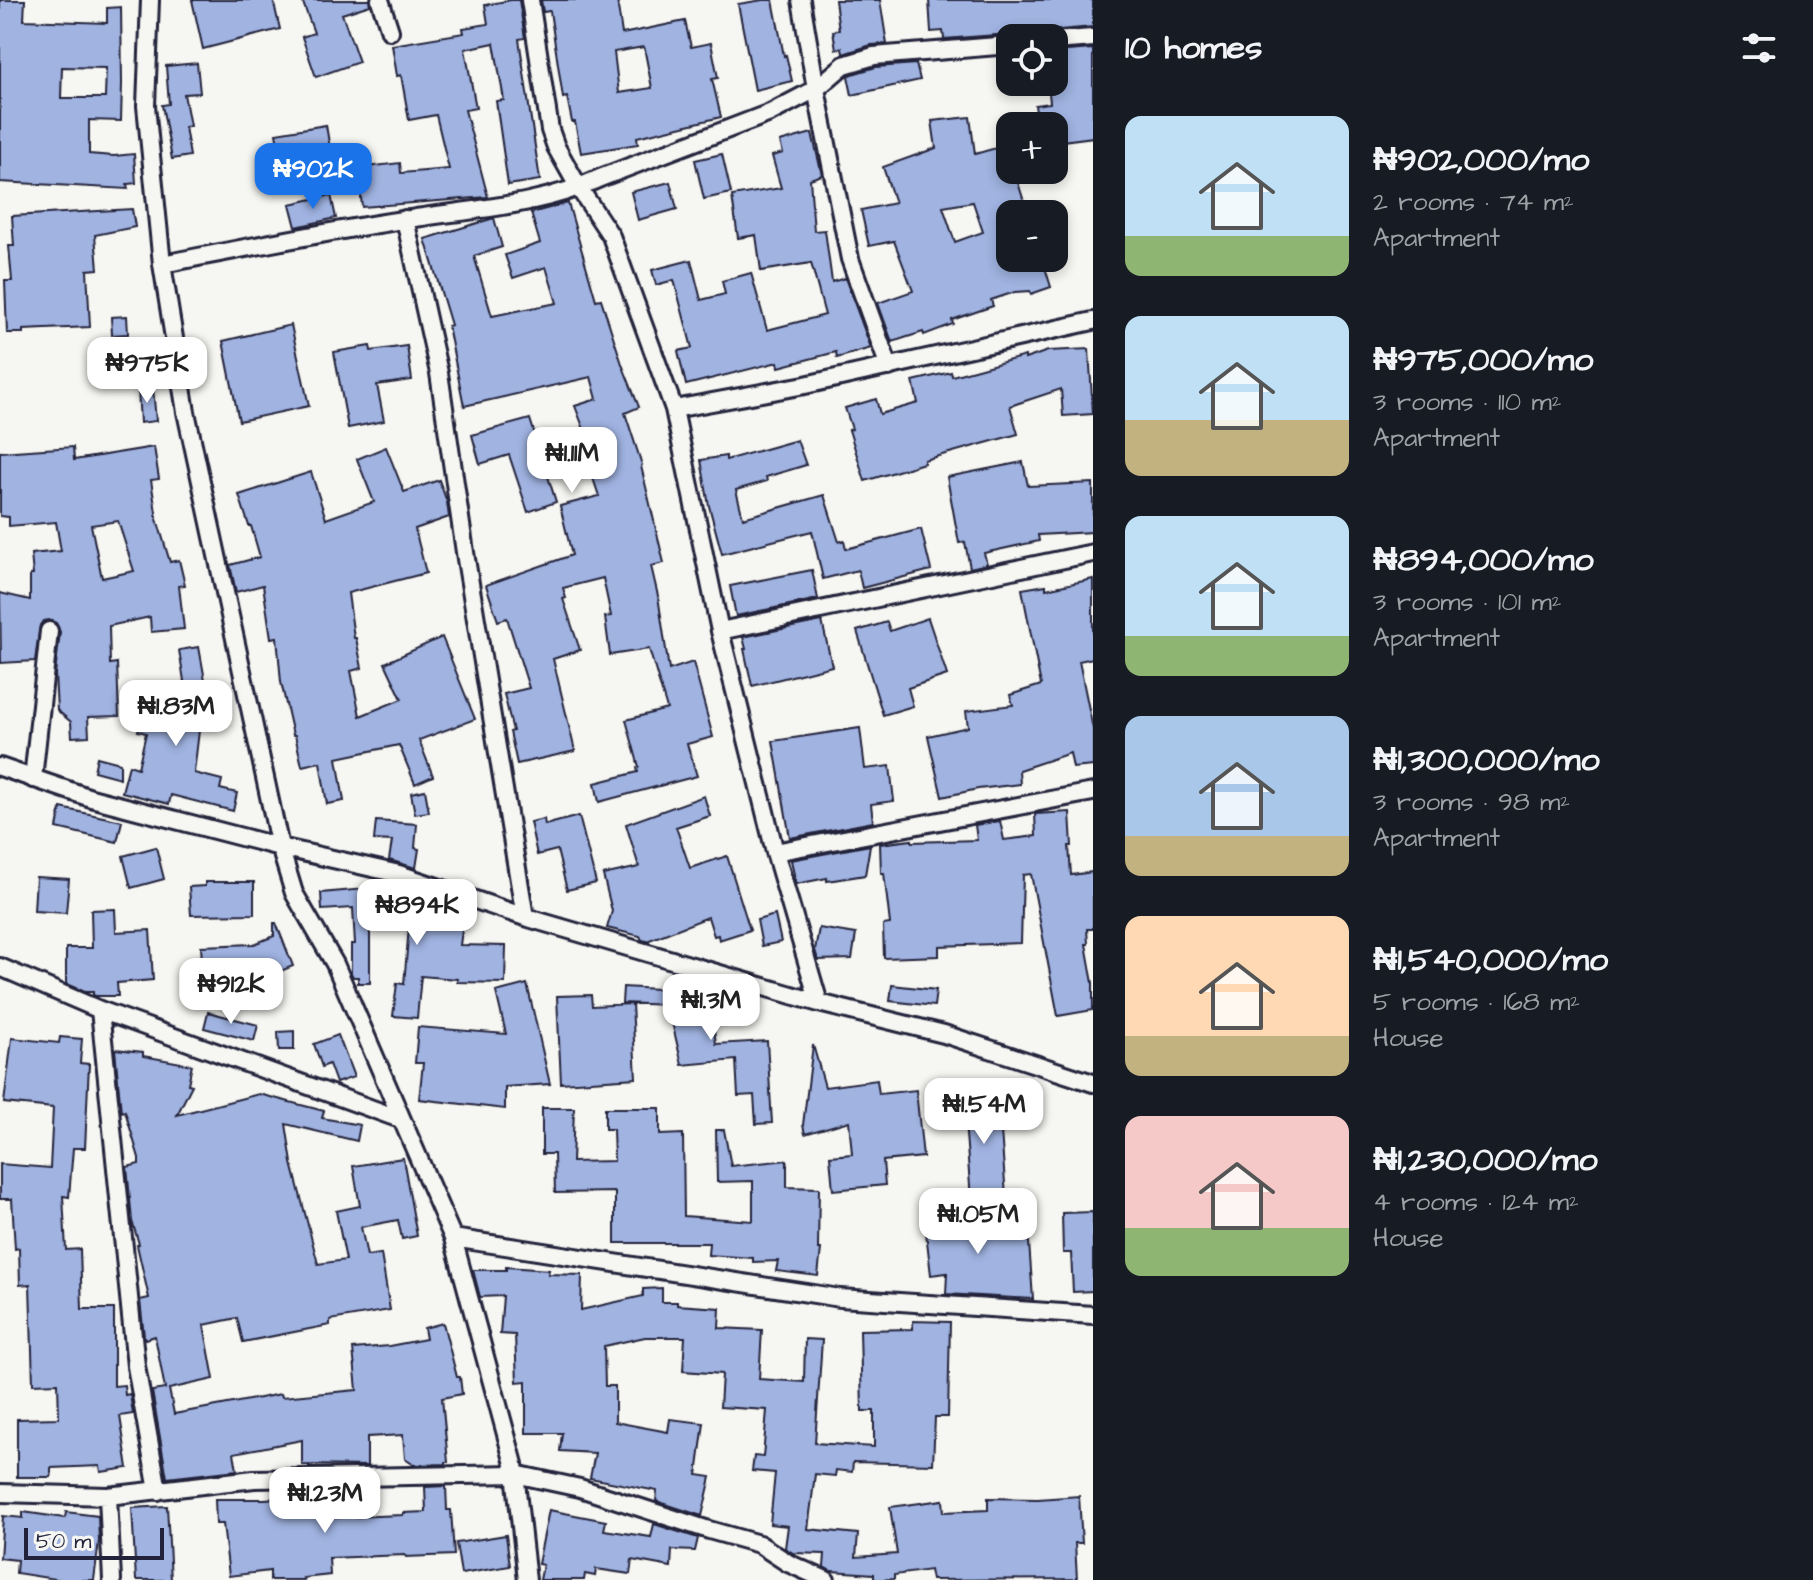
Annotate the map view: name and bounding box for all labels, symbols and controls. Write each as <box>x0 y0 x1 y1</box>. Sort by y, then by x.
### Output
map controls <box>996 24 1068 272</box>
button: locate <box>996 24 1068 96</box>
text: 10 homes <box>1125 24 1262 72</box>
icon: filters <box>1737 26 1781 70</box>
button: + <box>996 112 1068 184</box>
text: ₦902,000/mo <box>1373 136 1589 184</box>
pin: ₦902K <box>257 143 369 211</box>
icon: home <box>1189 148 1285 244</box>
text: ₦902K <box>273 151 353 187</box>
text: 2 rooms · 74 m² <box>1373 184 1574 220</box>
button: − <box>996 200 1068 272</box>
text: Apartment <box>1373 220 1500 256</box>
text: ₦975,000/mo <box>1373 336 1593 384</box>
pin: ₦975K <box>91 337 203 405</box>
text: ₦975K <box>105 345 189 381</box>
icon: home <box>1189 348 1285 444</box>
text: 3 rooms · 110 m² <box>1373 384 1561 420</box>
text: Apartment <box>1373 420 1500 456</box>
pin: ₦1.11M <box>507 427 637 495</box>
text: ₦1.11M <box>545 435 599 471</box>
text: ₦894,000/mo <box>1373 536 1594 584</box>
icon: home <box>1189 548 1285 644</box>
text: 3 rooms · 101 m² <box>1373 584 1561 620</box>
text: Apartment <box>1373 620 1500 656</box>
pin: ₦1.83M <box>111 680 241 748</box>
text: ₦1.83M <box>137 688 215 724</box>
text: ₦1,300,000/mo <box>1373 736 1600 784</box>
icon: home <box>1189 748 1285 844</box>
text: 3 rooms · 98 m² <box>1373 784 1570 820</box>
text: Apartment <box>1373 820 1500 856</box>
pin: ₦894K <box>361 879 473 947</box>
text: ₦894K <box>375 887 459 923</box>
text: ₦1,540,000/mo <box>1373 936 1608 984</box>
icon: home <box>1189 948 1285 1044</box>
pin: ₦912K <box>175 958 287 1026</box>
text: ₦912K <box>197 966 265 1002</box>
pin: ₦1.3M <box>655 974 767 1042</box>
text: ₦1.3M <box>681 982 741 1018</box>
text: 5 rooms · 168 m² <box>1373 984 1580 1020</box>
text: House <box>1373 1020 1444 1056</box>
pin: ₦1.54M <box>919 1078 1049 1146</box>
text: ₦1.54M <box>942 1086 1026 1122</box>
text: ₦1,230,000/mo <box>1373 1136 1598 1184</box>
icon: home <box>1189 1148 1285 1244</box>
text: 4 rooms · 124 m² <box>1373 1184 1579 1220</box>
pin: ₦1.05M <box>913 1188 1043 1256</box>
text: ₦1.05M <box>937 1196 1019 1232</box>
text: House <box>1373 1220 1444 1256</box>
pin: ₦1.23M <box>260 1467 390 1535</box>
text: ₦1.23M <box>287 1475 363 1511</box>
scale bar <box>24 1524 164 1560</box>
text: 50 m <box>36 1526 91 1557</box>

